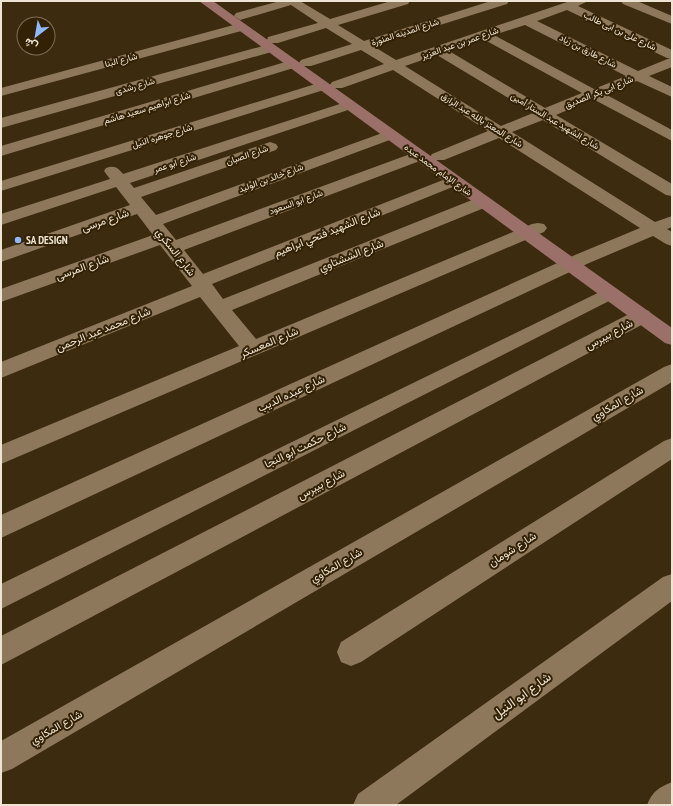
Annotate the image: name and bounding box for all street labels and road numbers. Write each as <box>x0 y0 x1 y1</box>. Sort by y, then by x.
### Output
street label: شارع على بن ابى طالب <box>582 9 658 53</box>
street label: شارع المدينه المنورة <box>370 15 440 49</box>
street label: شارع عمر بن عبد العزيز <box>419 24 500 62</box>
street label: شارع طارق بن زياد <box>557 31 619 71</box>
street label: شارع البنا <box>103 50 139 70</box>
street label: شارع ابى بكر الصديق <box>563 73 635 111</box>
street label: شارع رشدى <box>114 75 156 97</box>
street label: شارع ابراهيم سعيد هاشم <box>102 89 192 127</box>
street label: شارع المعتز بالله عبد الرازق <box>439 90 525 150</box>
street label: شارع الشهيد عبد الستار أمين <box>509 90 601 152</box>
street label: شارع جوهره النيل <box>130 121 194 151</box>
street label: شارع الإمام محمد عبده <box>402 141 474 199</box>
street label: شارع الصبان <box>224 142 270 168</box>
street label: شارع ابو عمر <box>151 150 198 176</box>
street label: شارع خالد بن الوليد <box>237 161 305 195</box>
street label: شارع ابو السعود <box>267 187 325 217</box>
street label: شارع الشهيد فتحي ابراهيم <box>272 204 384 263</box>
street label: شارع مرسى <box>79 205 131 236</box>
street label: شارع السكري <box>151 225 199 281</box>
street label: شارع الششتاوي <box>317 236 387 277</box>
street label: شارع المرسى <box>53 251 111 284</box>
street label: شارع محمد عبد الرحمن <box>54 304 153 355</box>
street label: شارع بيبرس <box>583 315 636 353</box>
street label: شارع المعسكر <box>237 323 301 362</box>
street label: شارع عبده الديب <box>255 371 328 416</box>
street label: شارع المكاوي <box>589 382 647 426</box>
street label: شارع حكمت ابو النجا <box>262 419 349 472</box>
street label: شارع بيبرس <box>295 465 348 503</box>
street label: شارع شومان <box>485 528 539 570</box>
street label: شارع المكاوي <box>308 544 366 588</box>
street label: شارع ابو النيل <box>488 668 555 723</box>
street label: شارع المكاوي <box>28 706 86 750</box>

